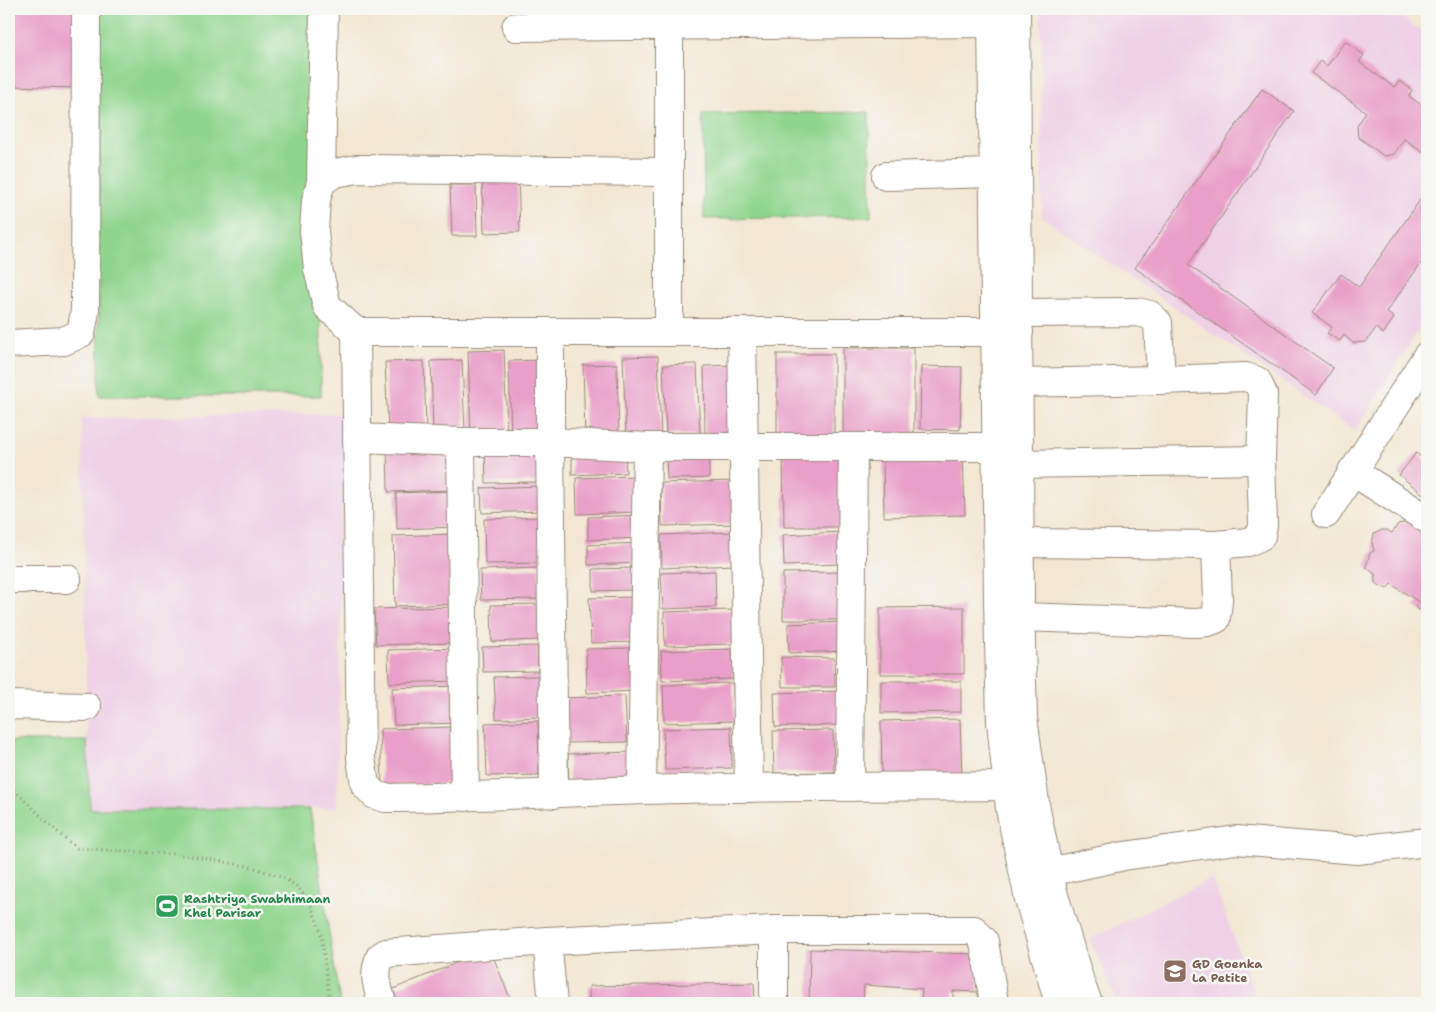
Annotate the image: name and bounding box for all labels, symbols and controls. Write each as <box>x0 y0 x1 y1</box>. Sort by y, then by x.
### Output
place label: Rashtriya Swabhimaan Khel Parisar <box>184 891 330 921</box>
sports icon: Rashtriya Swabhimaan Khel Parisar <box>154 893 180 919</box>
place label: GD Goenka La Petite <box>1192 956 1263 986</box>
school or university icon: GD Goenka La Petite <box>1162 958 1188 984</box>

